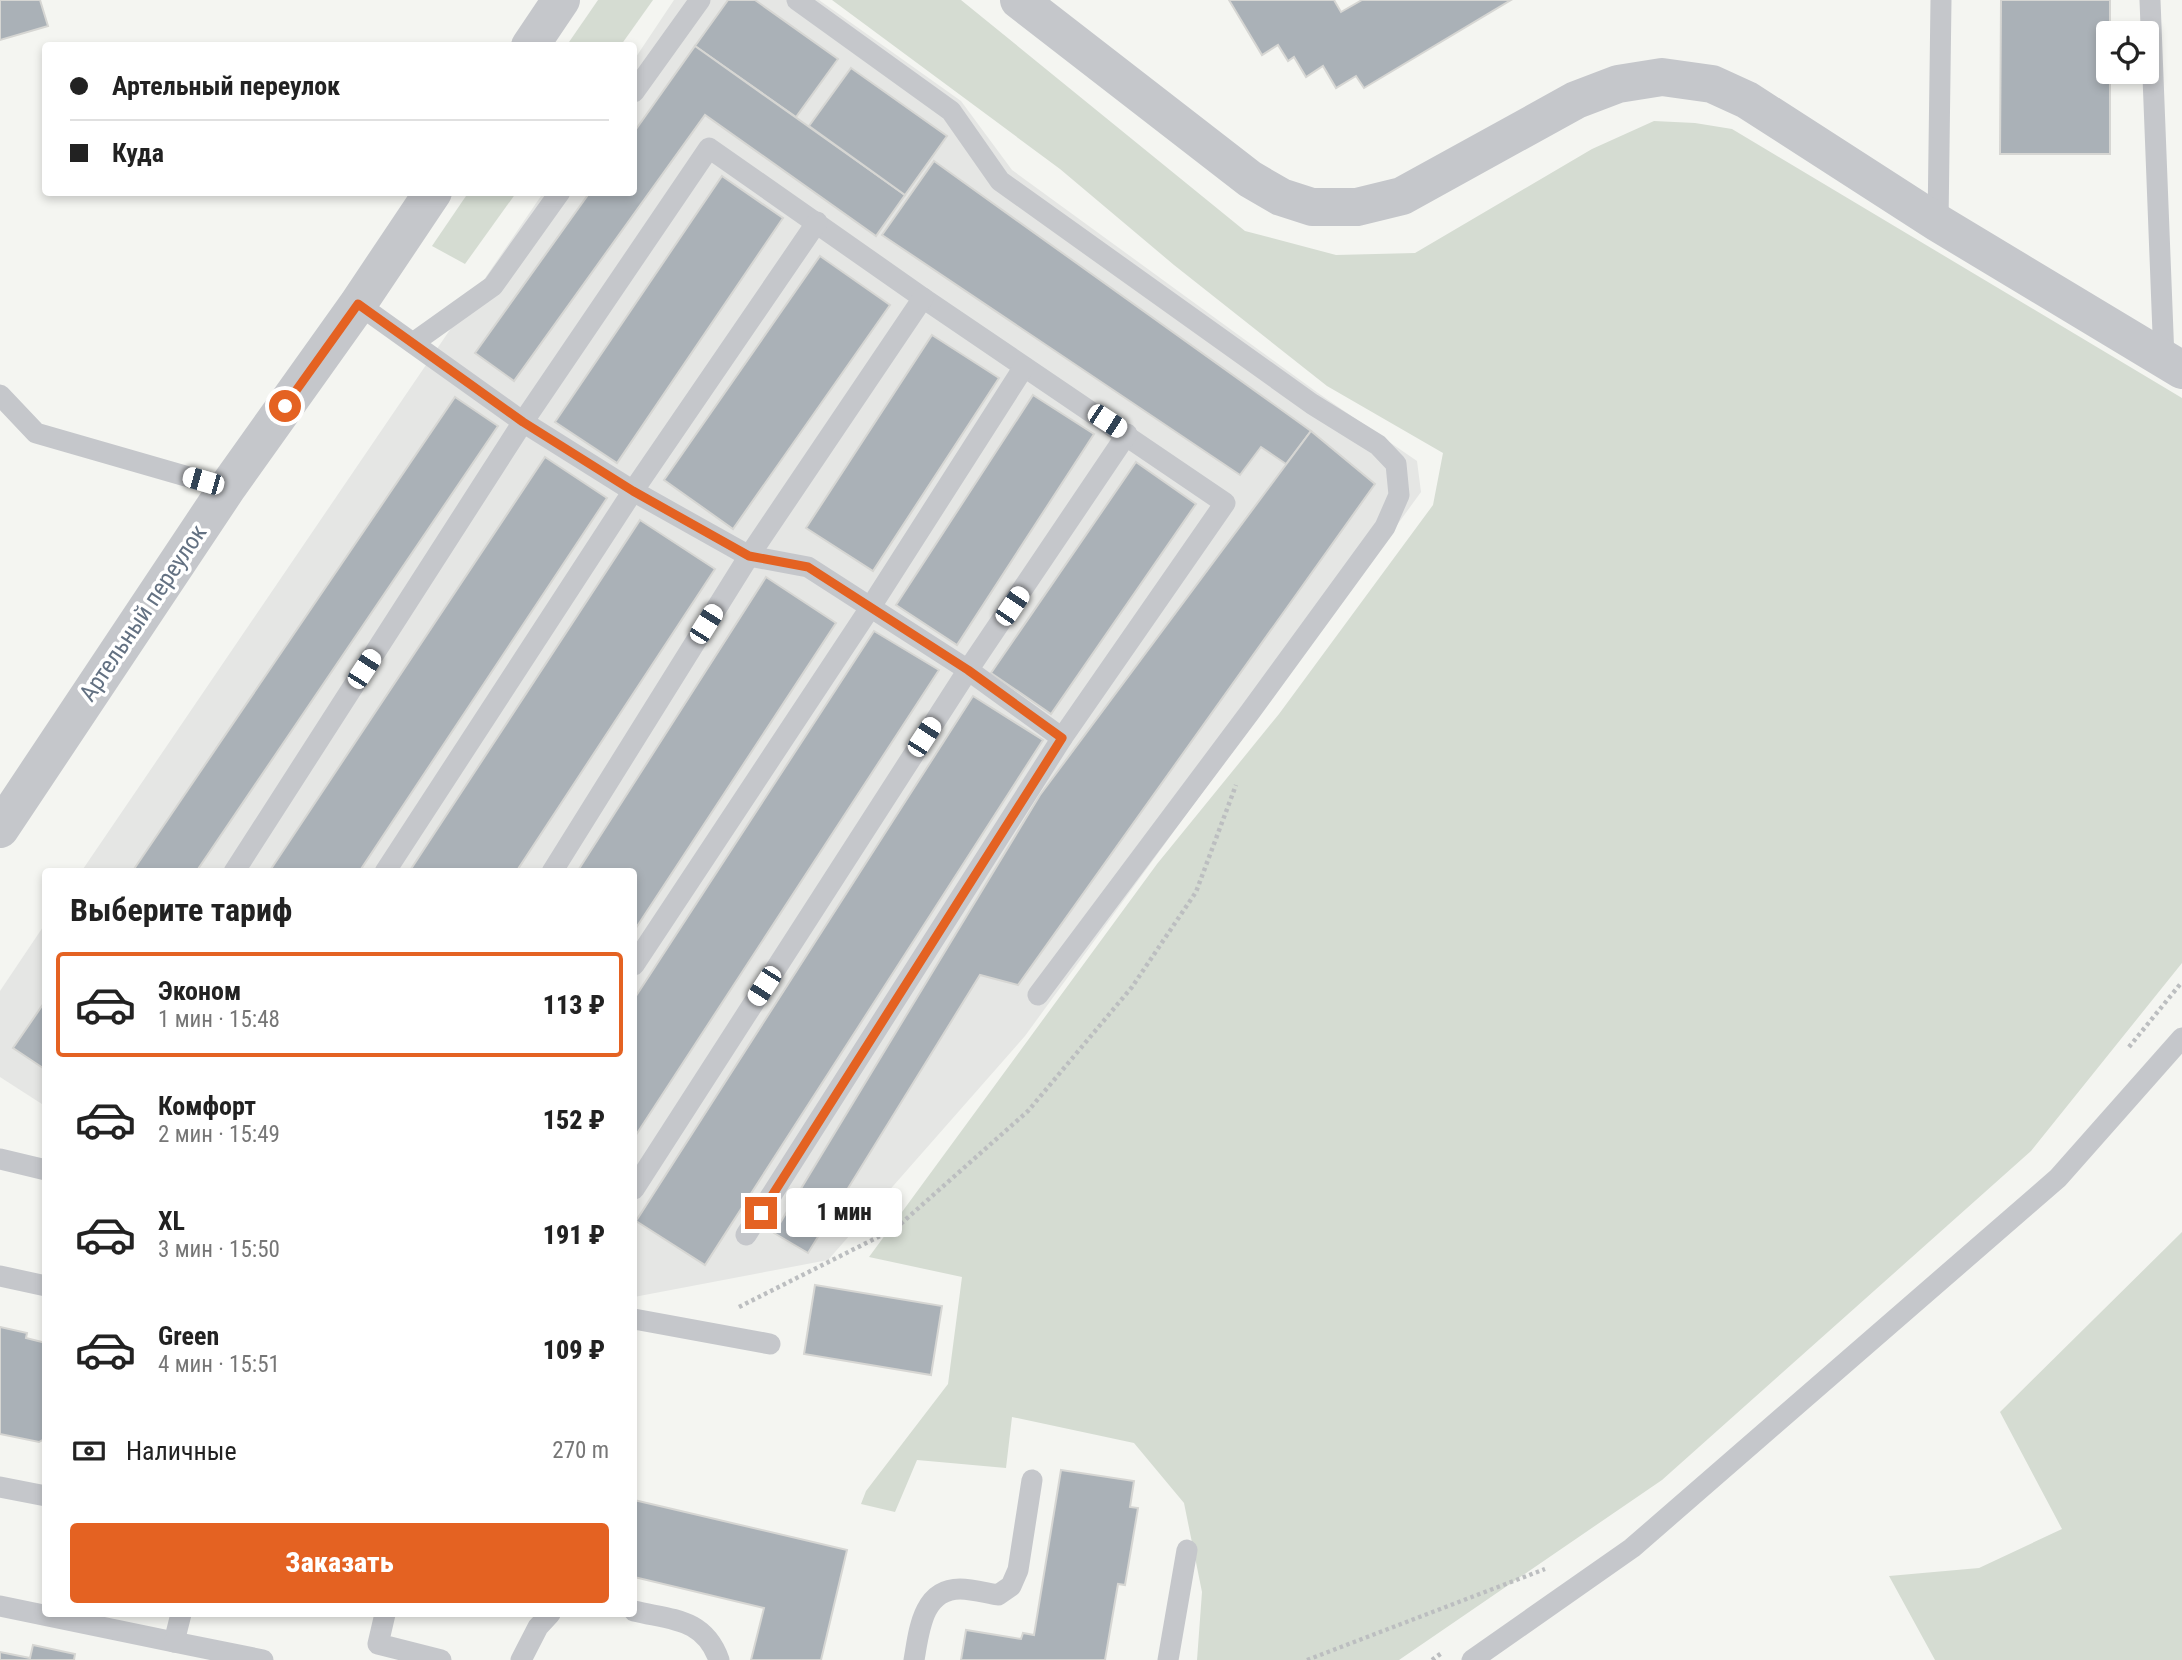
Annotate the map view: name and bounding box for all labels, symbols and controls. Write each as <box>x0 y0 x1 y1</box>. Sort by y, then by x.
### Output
map controls <box>2096 21 2159 84</box>
button: locate <box>2096 21 2159 84</box>
text: Артельный переулок <box>112 71 340 101</box>
text: Куда <box>112 138 164 168</box>
route start <box>269 390 301 422</box>
car <box>1084 401 1131 441</box>
car <box>180 465 227 497</box>
street label: Артельный переулок <box>74 519 213 707</box>
car <box>992 583 1033 629</box>
car <box>686 601 727 647</box>
car <box>344 646 385 692</box>
car <box>904 714 945 760</box>
text: Выберите тариф <box>70 891 292 929</box>
car <box>744 963 785 1009</box>
icon: car <box>74 973 137 1036</box>
text: Эконом <box>158 976 241 1006</box>
text: 113 ₽ <box>543 990 605 1020</box>
text: 1 мин · 15:48 <box>158 1006 280 1033</box>
icon: car <box>74 1088 137 1151</box>
text: Комфорт <box>158 1091 256 1121</box>
text: 152 ₽ <box>543 1105 605 1135</box>
text: 2 мин · 15:49 <box>158 1121 280 1148</box>
callout: 1 мин <box>786 1188 901 1238</box>
route end <box>745 1197 777 1229</box>
text: 1 мин <box>816 1199 872 1226</box>
icon: car <box>74 1203 137 1266</box>
text: XL <box>158 1206 185 1236</box>
text: 191 ₽ <box>543 1220 605 1250</box>
text: 3 мин · 15:50 <box>158 1236 280 1263</box>
icon: car <box>74 1318 137 1381</box>
text: Green <box>158 1321 219 1351</box>
text: 109 ₽ <box>543 1335 605 1365</box>
text: 4 мин · 15:51 <box>158 1351 280 1378</box>
icon: cash <box>70 1432 108 1470</box>
text: Наличные <box>126 1436 237 1466</box>
text: 270 m <box>552 1437 609 1464</box>
button: Заказать <box>70 1523 609 1603</box>

